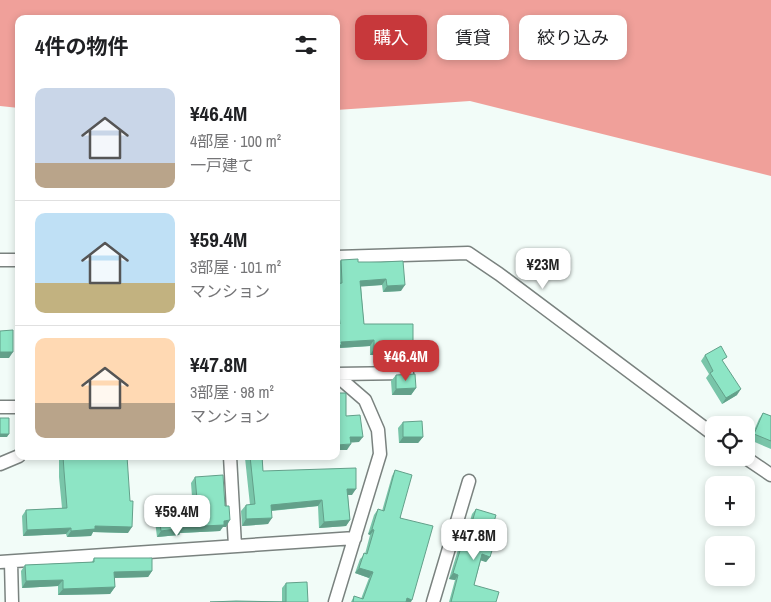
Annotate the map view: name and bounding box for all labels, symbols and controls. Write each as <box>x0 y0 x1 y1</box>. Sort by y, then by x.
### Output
chip: 購入 <box>355 15 427 60</box>
chip: 賃貸 <box>437 15 509 60</box>
chip: 絞り込み <box>519 15 627 60</box>
icon: filters <box>292 31 320 59</box>
text: 4件の物件 <box>35 32 129 61</box>
text: ¥46.4M <box>190 99 247 128</box>
icon: home <box>75 108 135 168</box>
text: 4部屋 · 100 m² <box>190 130 281 152</box>
text: 一戸建て <box>190 154 254 176</box>
text: ¥59.4M <box>190 225 247 254</box>
icon: home <box>75 233 135 293</box>
pin: ¥23M <box>513 248 573 290</box>
text: ¥23M <box>527 253 559 275</box>
text: 3部屋 · 101 m² <box>190 256 281 278</box>
text: マンション <box>190 280 270 302</box>
pin: ¥46.4M <box>365 340 447 382</box>
text: ¥46.4M <box>384 345 428 367</box>
text: ¥47.8M <box>190 350 247 379</box>
icon: home <box>75 358 135 418</box>
text: 3部屋 · 98 m² <box>190 381 274 403</box>
text: マンション <box>190 405 270 427</box>
map controls <box>705 416 755 586</box>
button: locate <box>705 416 755 466</box>
button: + <box>705 476 755 526</box>
pin: ¥59.4M <box>136 494 218 537</box>
text: ¥59.4M <box>155 500 199 522</box>
pin: ¥47.8M <box>433 518 515 561</box>
text: ¥47.8M <box>452 524 496 546</box>
button: − <box>705 536 755 586</box>

